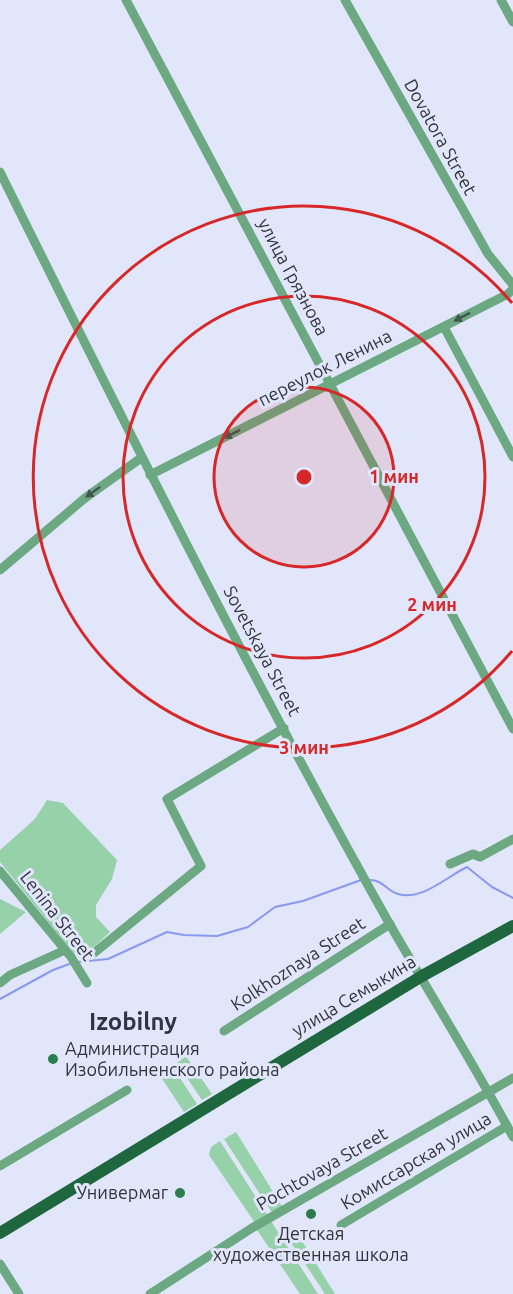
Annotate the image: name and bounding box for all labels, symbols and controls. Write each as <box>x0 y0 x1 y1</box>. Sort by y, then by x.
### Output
street label: Dovatora Street <box>401 75 481 198</box>
street label: улица Грязнова <box>255 214 333 339</box>
one-way arrow <box>454 313 471 322</box>
street label: переулок Ленина <box>255 325 395 409</box>
one-way arrow <box>223 428 241 438</box>
text: 1 мин <box>369 466 419 486</box>
centre of rings <box>294 467 314 487</box>
one-way arrow <box>86 486 102 498</box>
street label: Sovetskaya Street <box>220 582 306 719</box>
text: 2 мин <box>407 594 457 614</box>
text: 3 мин <box>279 737 329 757</box>
street label: Lenina Street <box>17 867 99 964</box>
street label: Kolkhoznaya Street <box>227 912 368 1014</box>
street label: улица Семыкина <box>288 950 419 1040</box>
district label: Izobilny <box>89 1008 177 1035</box>
place label: Администрация Изобильненского района <box>65 1038 279 1079</box>
marker: Администрация Изобильненского района <box>46 1052 60 1066</box>
street label: Комиссарская улица <box>337 1107 494 1213</box>
street label: Pochtovaya Street <box>253 1123 390 1214</box>
place label: Универмаг <box>77 1182 168 1202</box>
marker: Универмаг <box>173 1186 187 1200</box>
marker: Детская художественная школа <box>304 1207 318 1221</box>
place label: Детская художественная школа <box>213 1223 409 1264</box>

